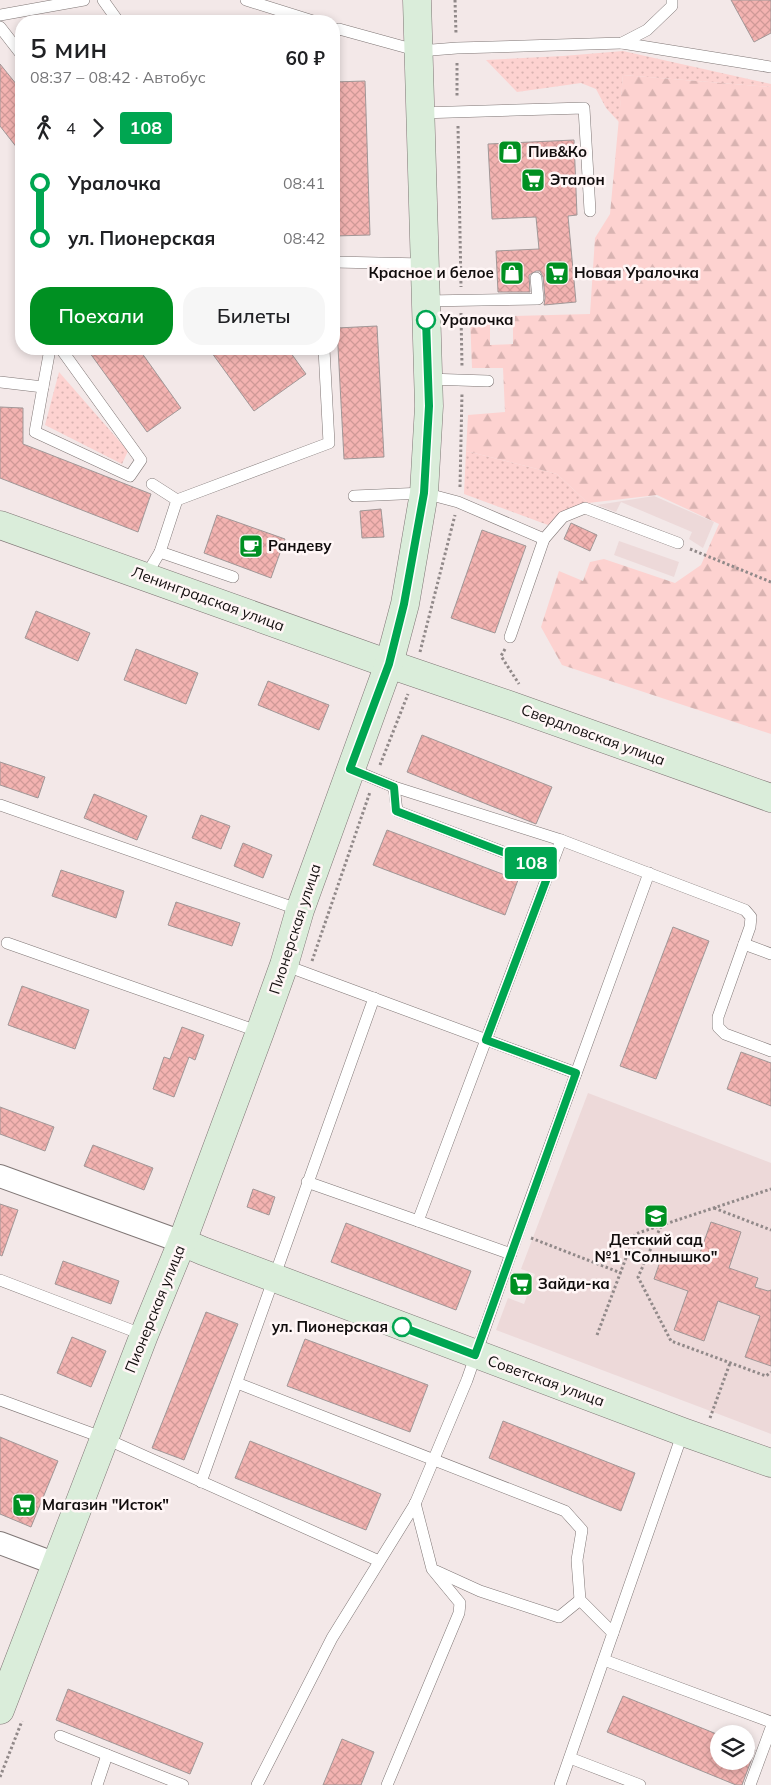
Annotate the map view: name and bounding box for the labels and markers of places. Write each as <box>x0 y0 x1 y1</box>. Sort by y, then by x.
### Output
shop icon: Пив&Ко <box>497 139 523 165</box>
place label: Пив&Ко <box>528 142 587 161</box>
supermarket icon: Эталон <box>520 167 546 193</box>
place label: Эталон <box>550 170 605 189</box>
shop icon: Красное и белое <box>499 260 525 286</box>
supermarket icon: Новая Уралочка <box>544 260 570 286</box>
place label: Красное и белое <box>368 263 494 282</box>
place label: Новая Уралочка <box>574 263 699 282</box>
marker: Уралочка <box>416 310 436 330</box>
place label: Уралочка <box>439 310 514 329</box>
cafe icon: Рандеву <box>238 533 264 559</box>
place label: Рандеву <box>268 536 332 555</box>
school or university icon: Детский сад №1 "Солнышко" <box>643 1203 669 1229</box>
place label: Детский сад №1 "Солнышко" <box>595 1230 717 1266</box>
supermarket icon: Зайди-ка <box>508 1271 534 1297</box>
place label: Зайди-ка <box>538 1274 610 1293</box>
place label: ул. Пионерская <box>272 1317 388 1336</box>
marker: ул. Пионерская <box>392 1317 412 1337</box>
supermarket icon: Магазин "Исток" <box>11 1492 37 1518</box>
place label: Магазин "Исток" <box>42 1495 169 1514</box>

